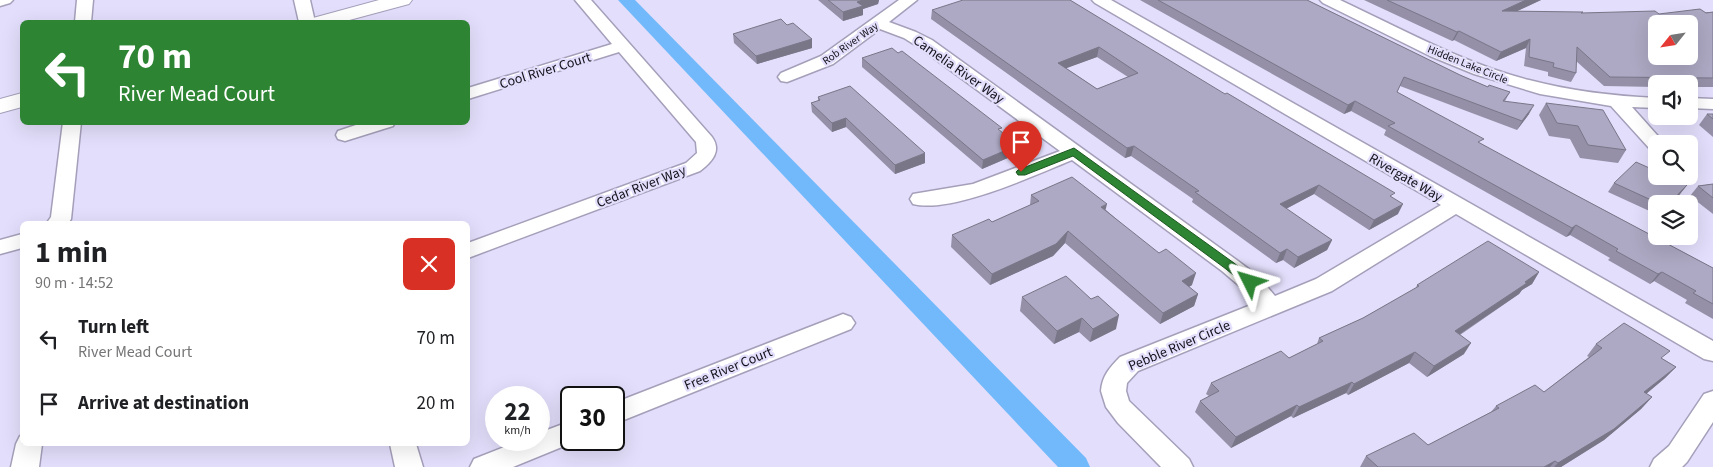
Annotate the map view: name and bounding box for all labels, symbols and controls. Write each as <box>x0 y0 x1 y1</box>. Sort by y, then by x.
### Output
north arrow <box>1648 15 1698 65</box>
map controls <box>1648 15 1698 245</box>
street label: Rob River Way <box>819 19 881 68</box>
street label: Camelia River Way <box>909 31 1009 109</box>
text: 70 m <box>118 32 192 82</box>
icon: left <box>35 40 100 105</box>
street label: Hidden Lake Circle <box>1425 41 1511 88</box>
street label: Cool River Court <box>497 47 594 94</box>
button: sound <box>1648 75 1698 125</box>
text: River Mead Court <box>118 78 275 110</box>
pin <box>1000 121 1042 172</box>
icon: arrive <box>1007 128 1035 156</box>
button: search <box>1648 135 1698 185</box>
street label: Rivergate Way <box>1365 149 1446 207</box>
street label: Cedar River Way <box>594 161 689 213</box>
button: layers <box>1648 195 1698 245</box>
text: 1 min <box>35 231 108 274</box>
button: close <box>403 238 455 290</box>
position arrow <box>1223 255 1275 307</box>
text: 90 m · 14:52 <box>35 272 114 294</box>
text: Turn left <box>78 314 149 341</box>
street label: Pebble River Circle <box>1125 315 1233 376</box>
icon: left <box>35 325 63 353</box>
text: 70 m <box>417 325 455 352</box>
text: River Mead Court <box>78 341 192 363</box>
street label: Free River Court <box>681 342 776 396</box>
speed limit sign: 30 <box>560 386 625 451</box>
icon: arrive <box>35 390 63 418</box>
text: Arrive at destination <box>78 390 249 417</box>
text: 20 m <box>417 390 455 417</box>
text: 22 <box>504 394 531 430</box>
text: km/h <box>504 422 531 439</box>

